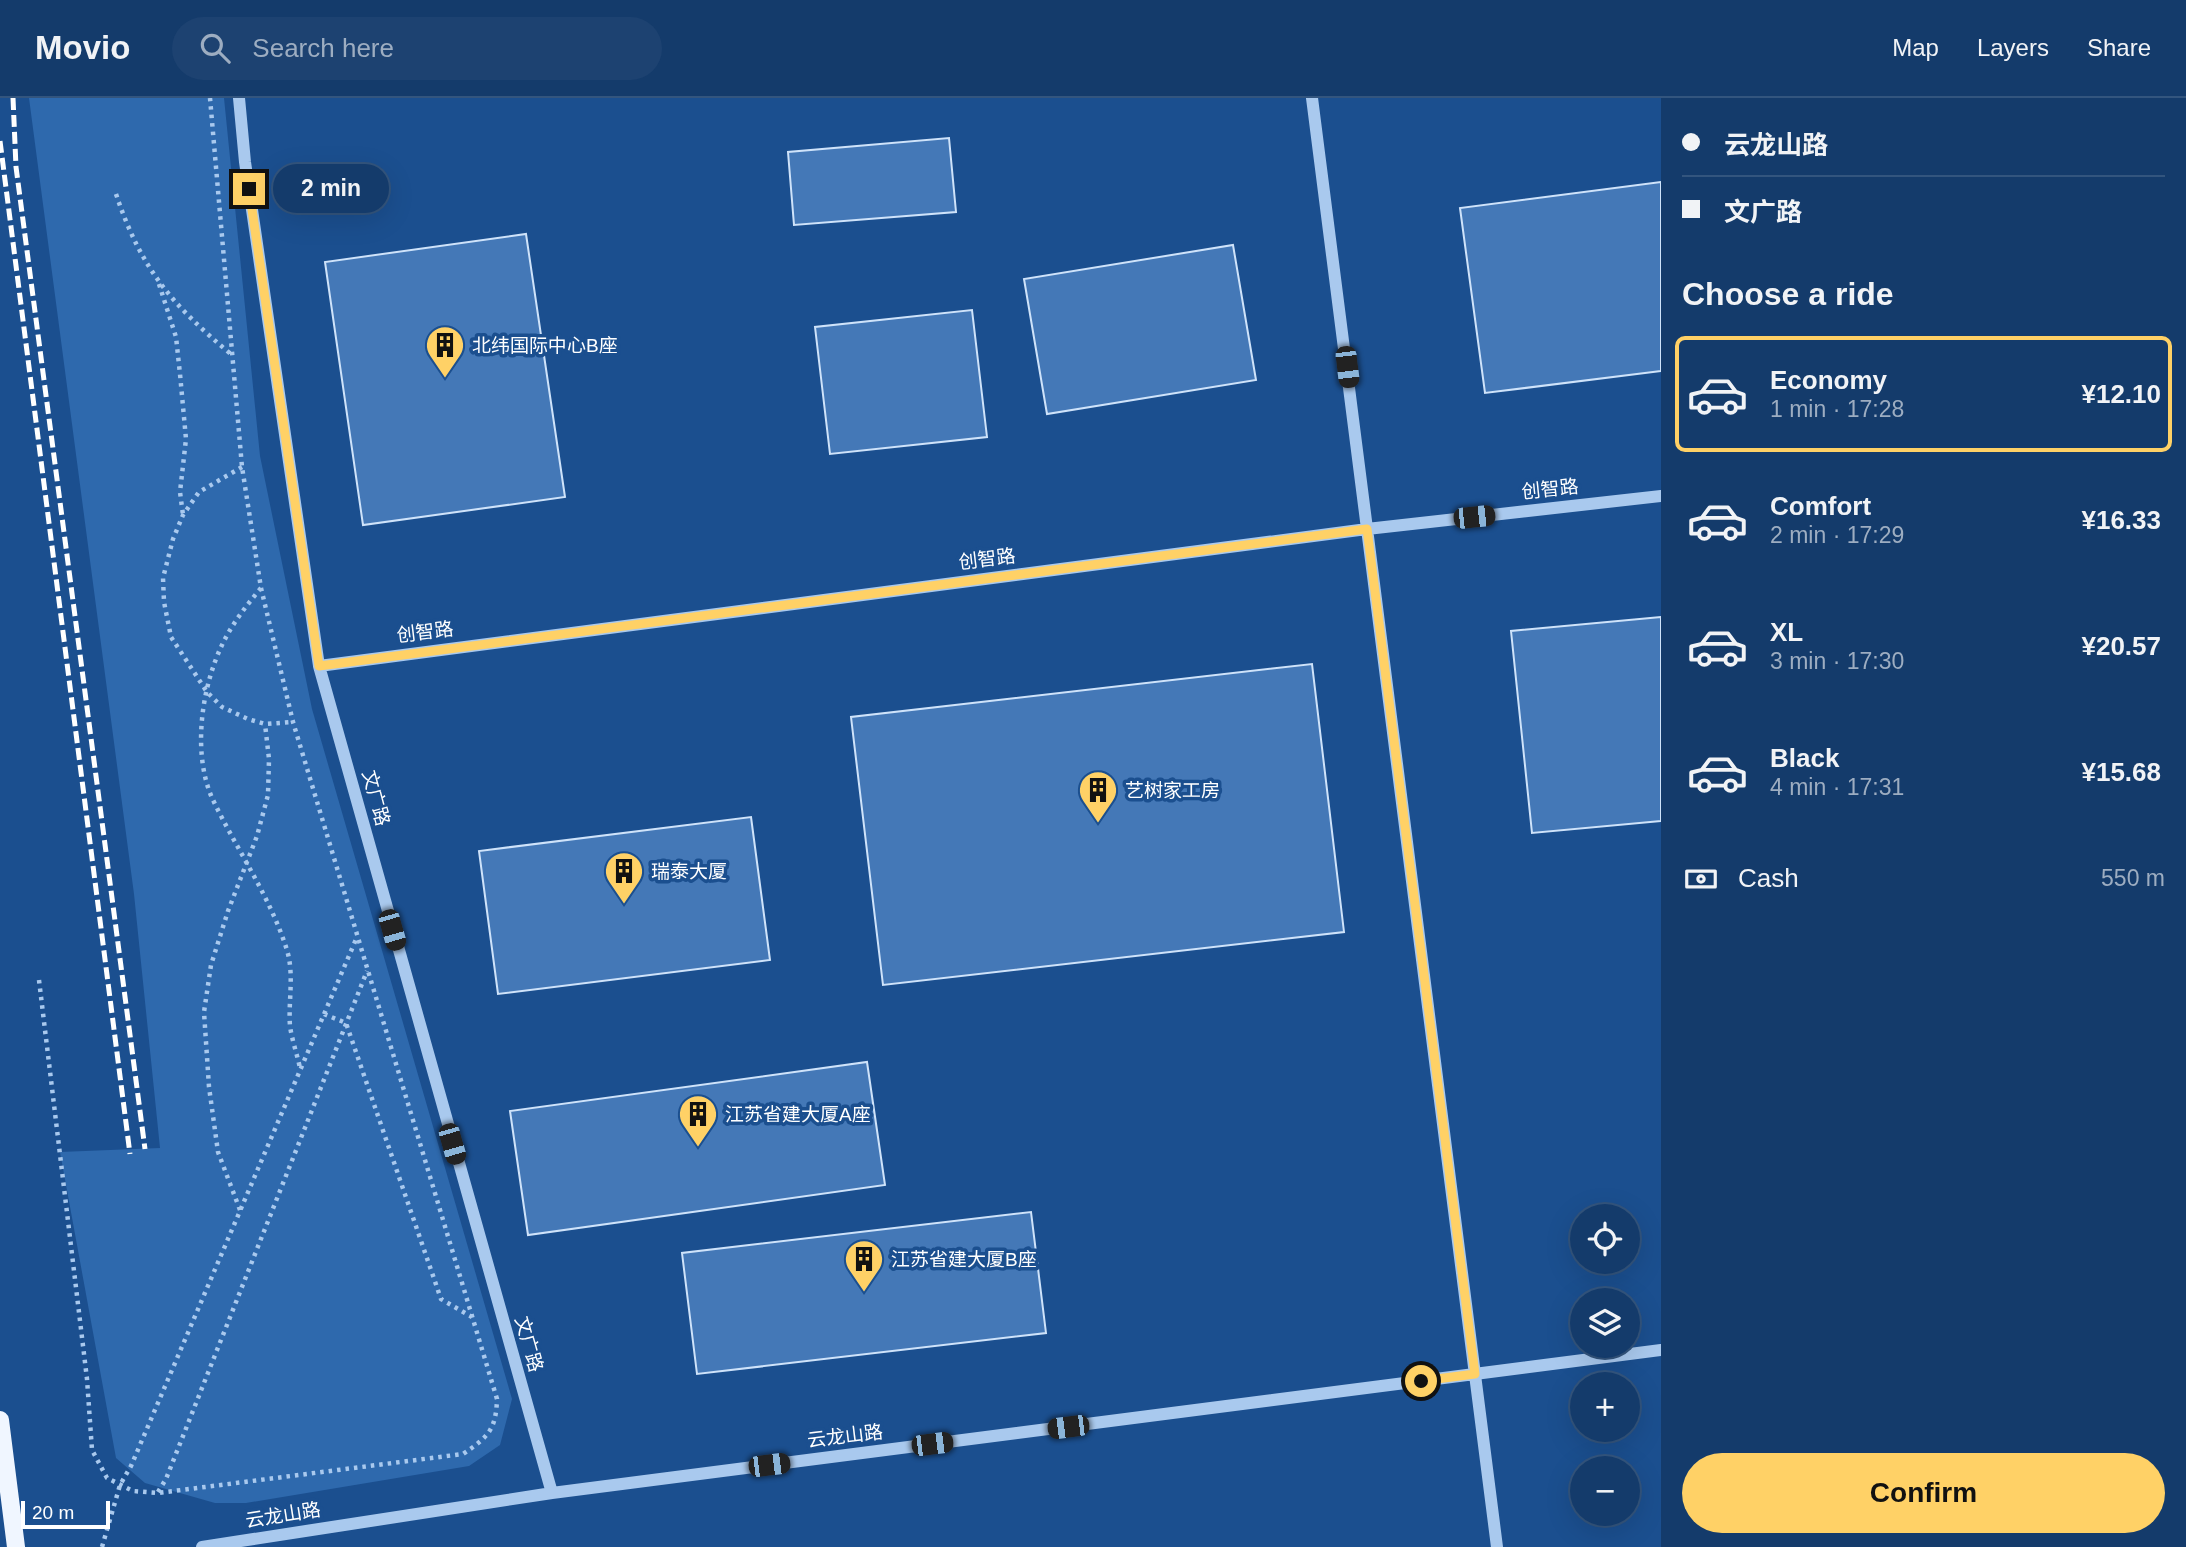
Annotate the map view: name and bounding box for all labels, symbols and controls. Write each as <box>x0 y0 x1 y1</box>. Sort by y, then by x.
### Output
search box <box>172 17 662 80</box>
text: Movio <box>35 29 130 66</box>
icon: search <box>196 29 234 67</box>
text: Search here <box>252 33 394 63</box>
text: Map <box>1892 34 1939 61</box>
text: Layers <box>1977 34 2049 61</box>
text: Share <box>2087 34 2151 61</box>
text: 云龙山路 <box>1724 130 1828 160</box>
callout: 2 min <box>274 164 389 214</box>
route end <box>233 173 265 205</box>
text: 2 min <box>301 175 361 201</box>
text: 文广路 <box>1724 197 1802 227</box>
text: Choose a ride <box>1682 276 1894 312</box>
building icon: 北纬国际中心B座 <box>424 324 466 379</box>
place label: 北纬国际中心B座 <box>472 335 618 356</box>
car <box>1335 345 1360 389</box>
icon: car <box>1686 363 1749 426</box>
text: Economy <box>1770 365 1887 395</box>
text: ¥12.10 <box>2081 379 2161 409</box>
text: 1 min · 17:28 <box>1770 396 1904 422</box>
street label: 创智路 <box>1521 476 1579 502</box>
icon: car <box>1686 489 1749 552</box>
text: Comfort <box>1770 491 1871 521</box>
car <box>1453 504 1496 530</box>
text: ¥16.33 <box>2081 505 2161 535</box>
text: 2 min · 17:29 <box>1770 522 1904 548</box>
street label: 创智路 <box>957 545 1017 573</box>
icon: car <box>1686 615 1749 678</box>
text: XL <box>1770 617 1803 647</box>
street label: 创智路 <box>395 618 455 646</box>
text: ¥20.57 <box>2081 631 2161 661</box>
text: 3 min · 17:30 <box>1770 648 1904 674</box>
icon: car <box>1686 741 1749 804</box>
text: Black <box>1770 743 1839 773</box>
text: ¥15.68 <box>2081 757 2161 787</box>
street label: 文广路 <box>358 768 394 828</box>
building icon: 艺树家工房 <box>1077 769 1119 824</box>
text: 4 min · 17:31 <box>1770 774 1904 800</box>
place label: 艺树家工房 <box>1125 780 1220 801</box>
building icon: 瑞泰大厦 <box>603 850 645 905</box>
icon: cash <box>1682 860 1720 898</box>
place label: 瑞泰大厦 <box>651 861 727 882</box>
text: Cash <box>1738 863 1799 893</box>
text: 550 m <box>2101 865 2165 891</box>
car <box>377 907 408 953</box>
building icon: 江苏省建大厦A座 <box>677 1093 719 1148</box>
place label: 江苏省建大厦A座 <box>725 1104 871 1125</box>
car <box>437 1121 468 1167</box>
map controls <box>1570 1204 1640 1526</box>
button: locate <box>1570 1204 1640 1274</box>
building icon: 江苏省建大厦B座 <box>843 1238 885 1293</box>
place label: 江苏省建大厦B座 <box>891 1249 1037 1270</box>
button: layers <box>1570 1288 1640 1358</box>
street label: 文广路 <box>511 1314 547 1374</box>
route start <box>1405 1365 1437 1397</box>
button: + <box>1570 1372 1640 1442</box>
car <box>1046 1414 1091 1440</box>
street label: 云龙山路 <box>806 1421 884 1451</box>
car <box>910 1431 955 1457</box>
car <box>747 1452 792 1478</box>
button: Confirm <box>1682 1453 2165 1533</box>
button: − <box>1570 1456 1640 1526</box>
scale bar <box>21 1498 110 1530</box>
street label: 云龙山路 <box>244 1499 322 1531</box>
text: 20 m <box>32 1502 74 1523</box>

